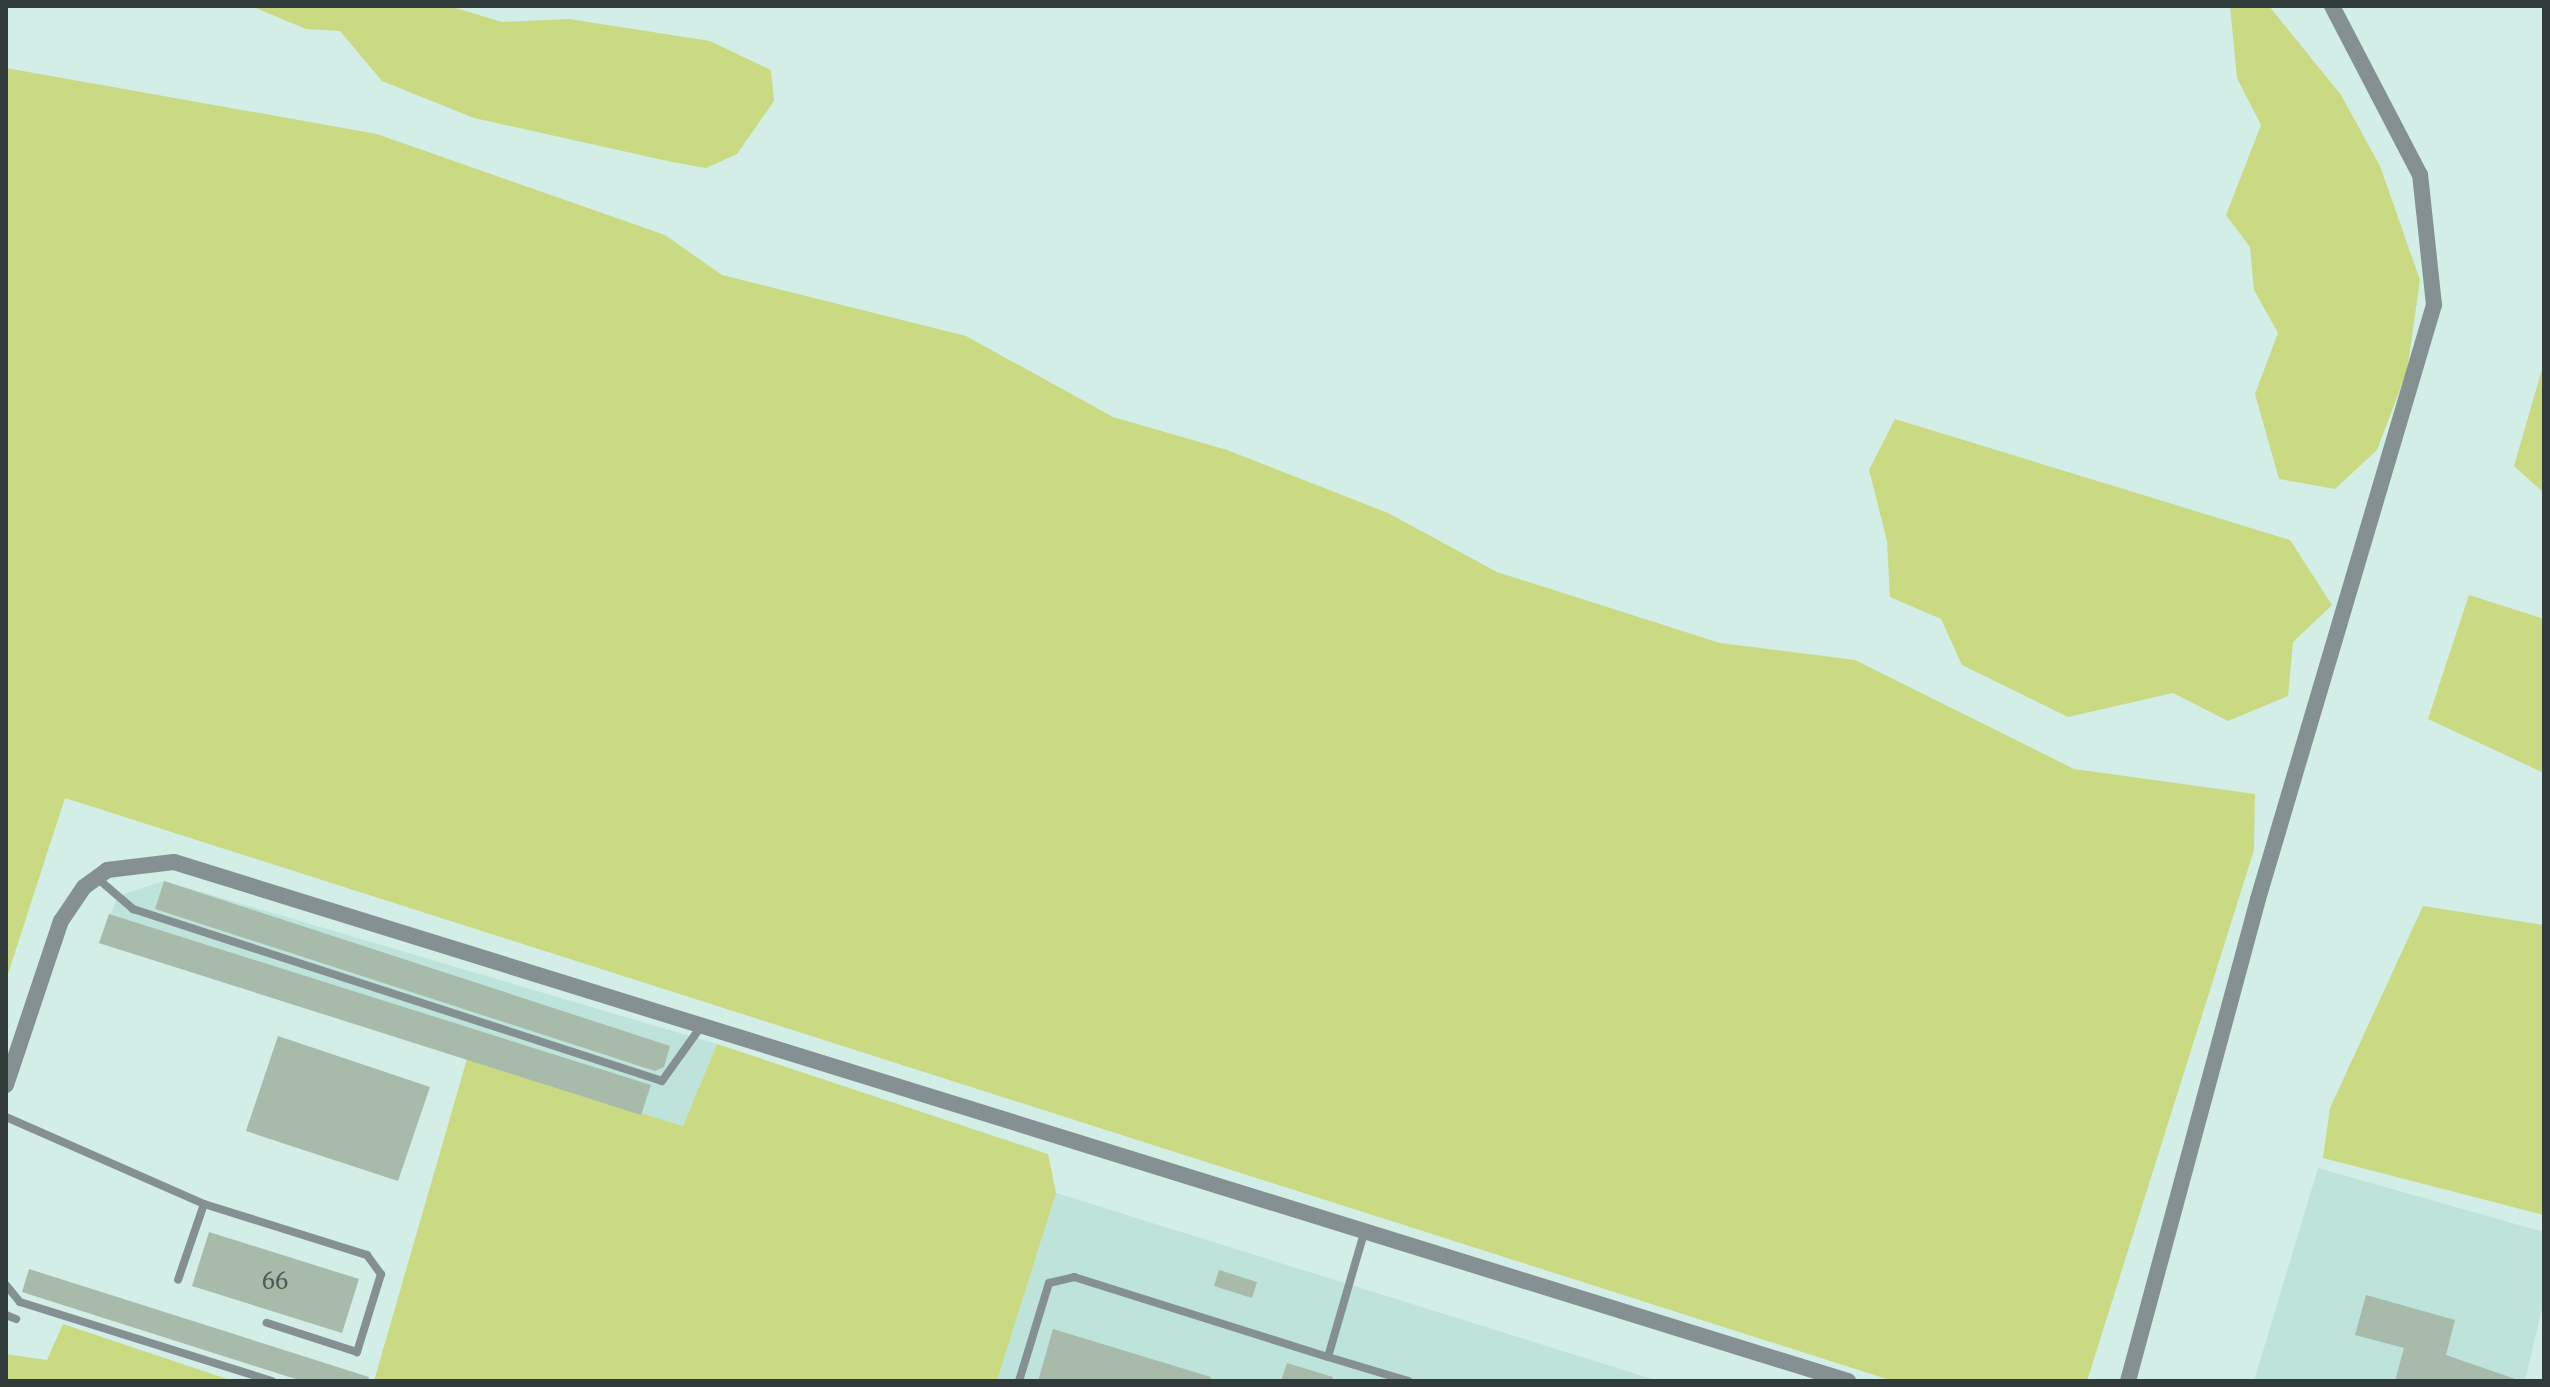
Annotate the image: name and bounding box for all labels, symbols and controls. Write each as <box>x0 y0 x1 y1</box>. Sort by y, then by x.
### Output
house number: 66 <box>262 1269 288 1295</box>

